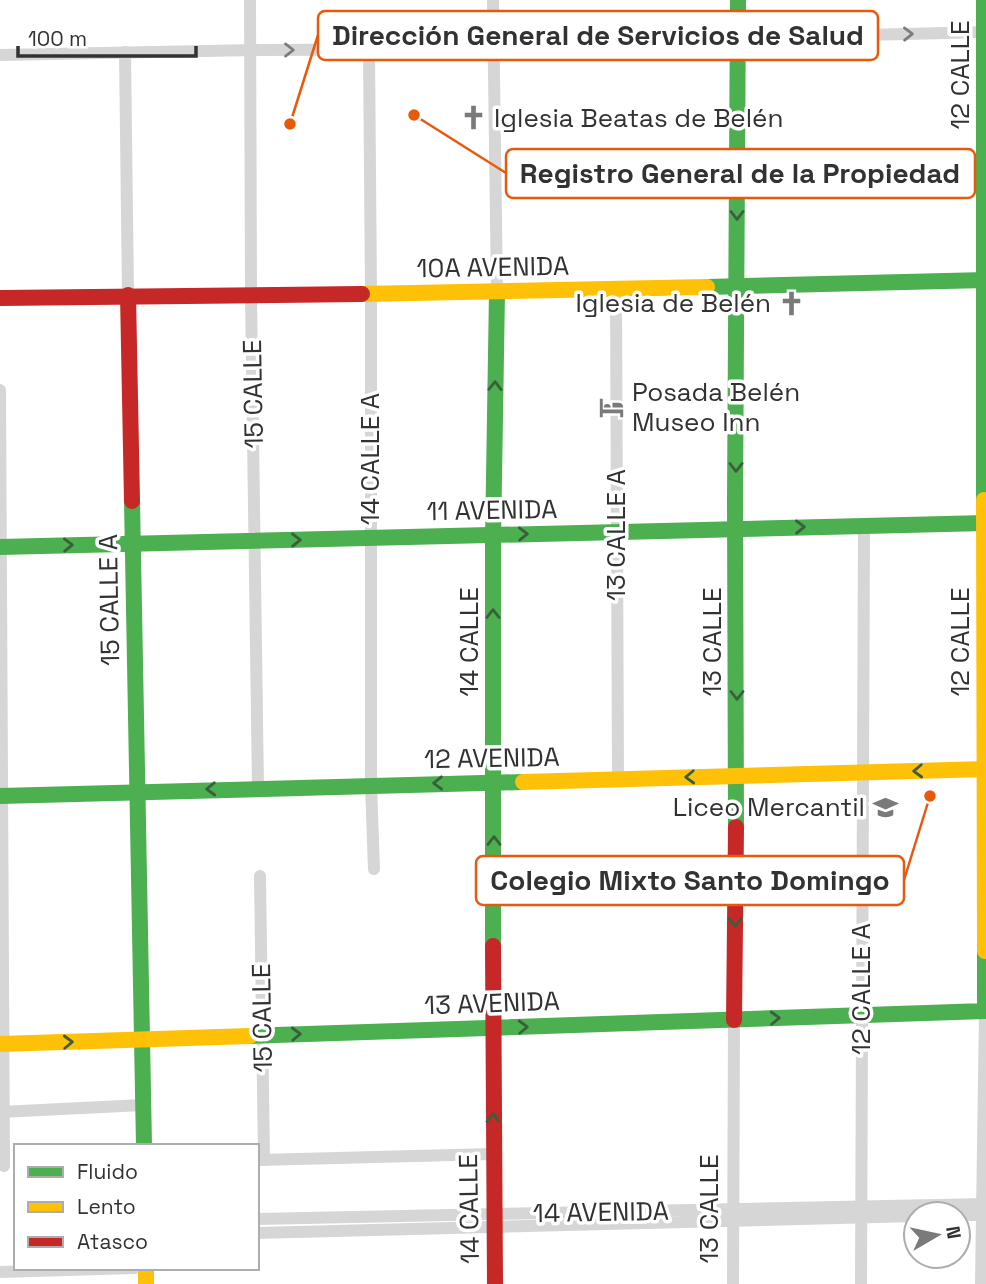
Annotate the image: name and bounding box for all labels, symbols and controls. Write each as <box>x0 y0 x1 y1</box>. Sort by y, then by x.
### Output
callout: Dirección General de Servicios de Salud <box>318 11 878 60</box>
scale bar <box>18 14 196 58</box>
text: Dirección General de Servicios de Salud <box>332 17 864 53</box>
street label: 12 CALLE <box>943 20 977 130</box>
text: 100 m <box>28 25 87 52</box>
one-way arrow <box>903 26 914 41</box>
one-way arrow <box>284 42 294 58</box>
place label: Iglesia Beatas de Belén <box>494 101 783 135</box>
church icon: Iglesia Beatas de Belén <box>460 104 488 132</box>
callout: Registro General de la Propiedad <box>506 149 975 198</box>
text: Registro General de la Propiedad <box>520 155 960 191</box>
one-way arrow <box>729 210 745 221</box>
street label: 10A AVENIDA <box>416 249 570 285</box>
place label: Iglesia de Belén <box>575 286 771 320</box>
church icon: Iglesia de Belén <box>777 289 805 317</box>
street label: 15 CALLE <box>235 339 271 449</box>
place label: Posada Belén Museo Inn <box>632 375 800 439</box>
one-way arrow <box>487 381 503 391</box>
street label: 14 CALLE A <box>353 393 387 525</box>
hotel icon: Posada Belén Museo Inn <box>598 393 626 421</box>
one-way arrow <box>728 462 744 473</box>
street label: 13 CALLE A <box>599 469 633 601</box>
street label: 11 AVENIDA <box>426 492 558 528</box>
one-way arrow <box>794 520 805 535</box>
one-way arrow <box>518 526 529 542</box>
one-way arrow <box>290 532 301 547</box>
street label: 15 CALLE A <box>91 534 127 666</box>
one-way arrow <box>63 537 74 553</box>
street label: 14 CALLE <box>452 587 486 697</box>
street label: 13 CALLE <box>695 587 729 697</box>
street label: 12 CALLE <box>943 587 977 697</box>
one-way arrow <box>485 608 501 619</box>
one-way arrow <box>729 689 744 700</box>
street label: 12 AVENIDA <box>424 740 560 776</box>
one-way arrow <box>912 764 923 779</box>
one-way arrow <box>685 770 696 785</box>
one-way arrow <box>433 776 444 791</box>
one-way arrow <box>205 782 216 797</box>
place label: Liceo Mercantil <box>673 790 865 824</box>
school or university icon: Liceo Mercantil <box>871 793 899 821</box>
one-way arrow <box>486 836 502 846</box>
callout: Colegio Mixto Santo Domingo <box>476 856 904 905</box>
text: Colegio Mixto Santo Domingo <box>490 862 890 898</box>
one-way arrow <box>727 917 743 928</box>
street label: 12 CALLE A <box>844 923 878 1055</box>
street label: 15 CALLE <box>244 963 280 1073</box>
street label: 13 AVENIDA <box>424 984 560 1022</box>
one-way arrow <box>770 1011 781 1026</box>
one-way arrow <box>518 1019 529 1034</box>
one-way arrow <box>291 1026 301 1042</box>
one-way arrow <box>63 1034 74 1049</box>
one-way arrow <box>485 1112 501 1123</box>
legend <box>14 1144 259 1270</box>
street label: 14 CALLE <box>451 1154 487 1264</box>
street label: 13 CALLE <box>692 1154 726 1264</box>
text: Fluido <box>77 1158 138 1185</box>
text: Lento <box>77 1193 136 1220</box>
street label: 14 AVENIDA <box>533 1194 669 1230</box>
north arrow <box>902 1200 972 1270</box>
text: N <box>940 1224 967 1241</box>
text: Atasco <box>77 1228 148 1255</box>

